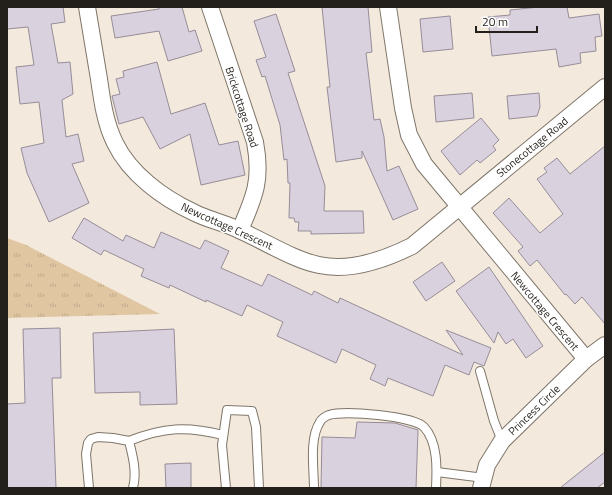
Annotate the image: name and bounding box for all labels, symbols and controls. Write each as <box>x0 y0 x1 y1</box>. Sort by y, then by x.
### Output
scale bar <box>476 8 537 34</box>
text: 20 m <box>482 12 508 31</box>
street label: Brickcottage Road <box>221 65 263 150</box>
street label: Stonecottage Road <box>493 113 571 181</box>
street label: Newcottage Crescent <box>179 199 276 253</box>
street label: Newcottage Crescent <box>507 268 583 354</box>
street label: Princess Circle <box>505 381 564 439</box>

